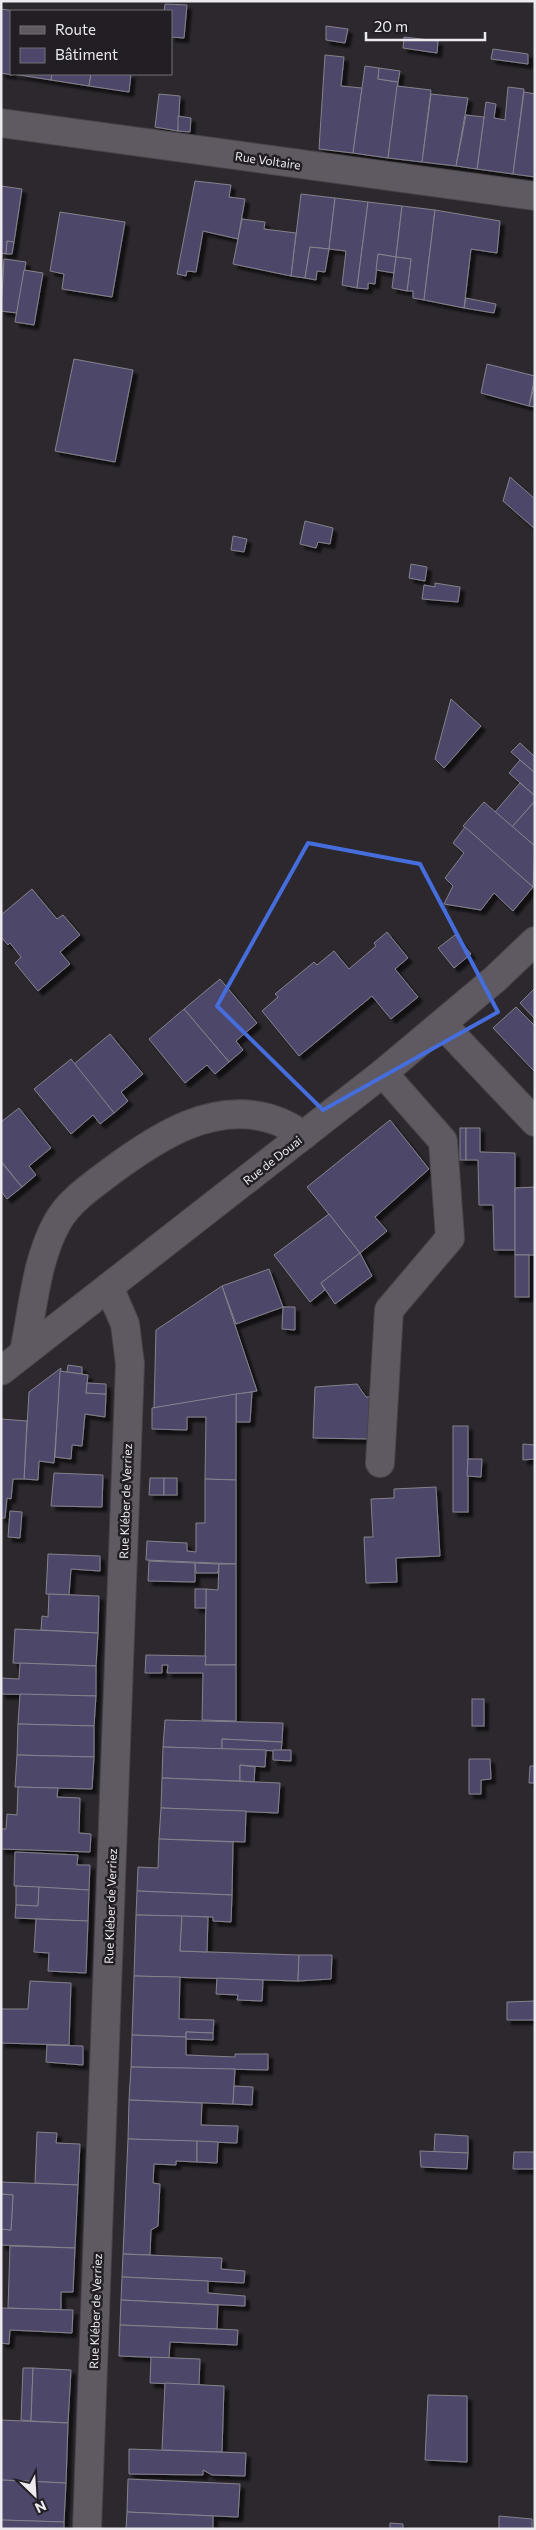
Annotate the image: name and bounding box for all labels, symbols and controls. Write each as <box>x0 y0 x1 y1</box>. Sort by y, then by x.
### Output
legend <box>10 10 172 75</box>
scale bar <box>366 10 485 42</box>
text: 20 m <box>374 17 408 35</box>
text: Route <box>55 20 96 38</box>
text: Bâtiment <box>55 45 118 63</box>
street label: Rue Voltaire <box>234 148 302 172</box>
street label: Rue de Douai <box>240 1133 304 1187</box>
street label: Rue Kléber de Verriez <box>116 1443 134 1559</box>
street label: Rue Kléber de Verriez <box>101 1848 119 1964</box>
street label: Rue Kléber de Verriez <box>86 2253 104 2369</box>
north arrow <box>10 2470 60 2520</box>
text: N <box>32 2497 49 2517</box>

